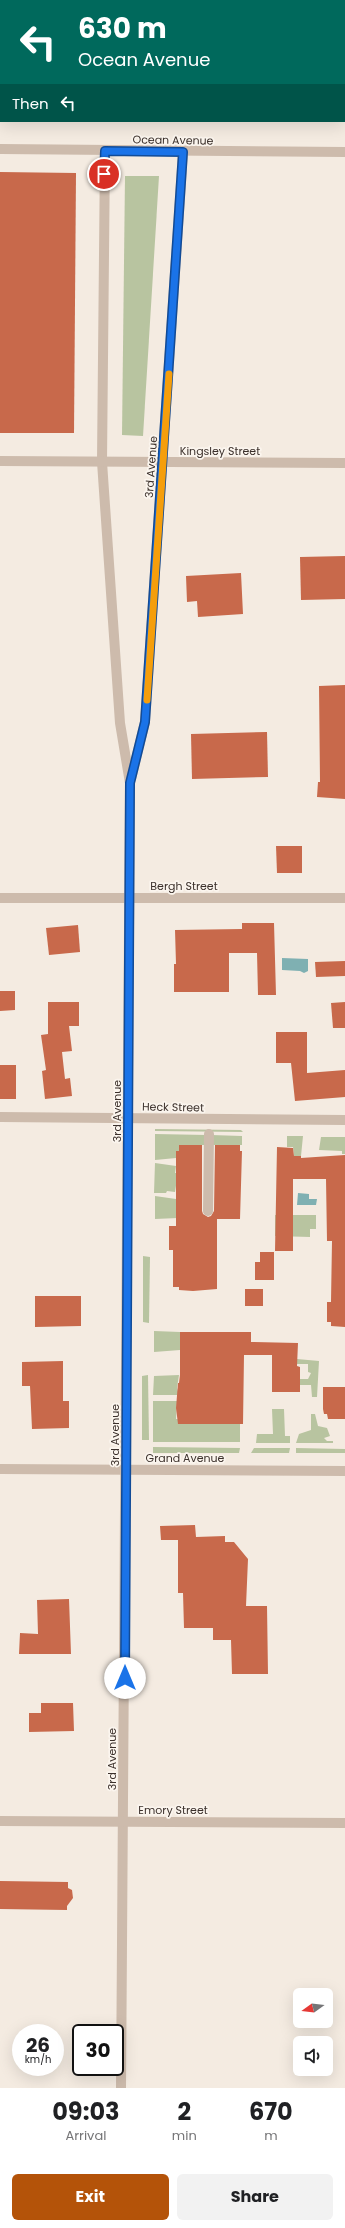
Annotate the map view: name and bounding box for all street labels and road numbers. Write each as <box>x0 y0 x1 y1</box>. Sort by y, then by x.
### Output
street label: Ocean Avenue <box>132 131 214 149</box>
street label: 3rd Avenue <box>141 435 161 499</box>
street label: Kingsley Street <box>180 443 260 459</box>
street label: Bergh Street <box>150 878 218 894</box>
street label: 3rd Avenue <box>109 1080 125 1142</box>
street label: Heck Street <box>142 1098 204 1116</box>
street label: 3rd Avenue <box>107 1404 123 1466</box>
street label: Grand Avenue <box>146 1450 225 1466</box>
street label: 3rd Avenue <box>104 1728 120 1790</box>
street label: Emory Street <box>138 1802 208 1818</box>

